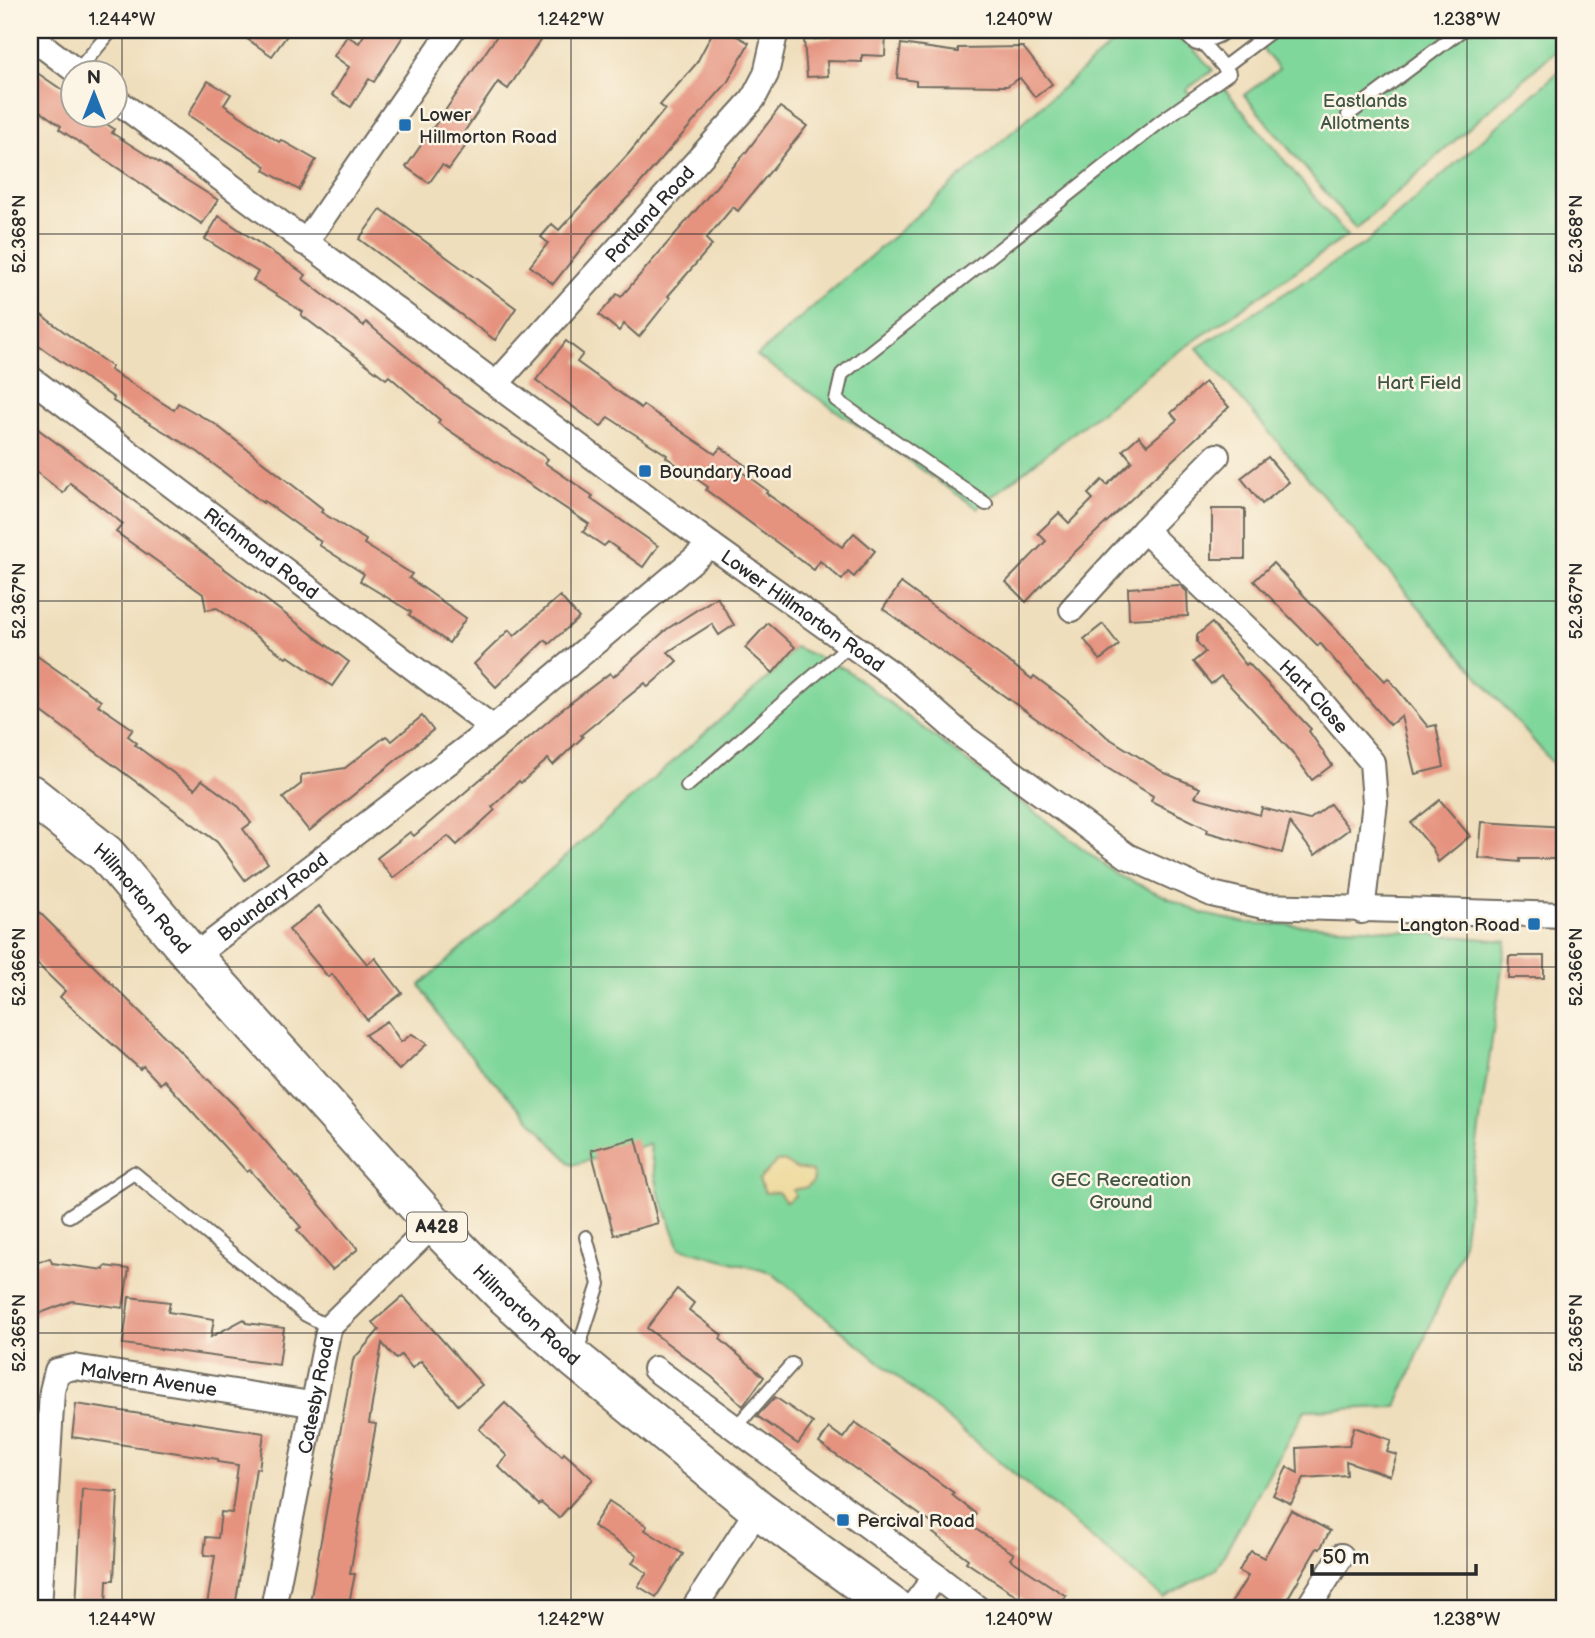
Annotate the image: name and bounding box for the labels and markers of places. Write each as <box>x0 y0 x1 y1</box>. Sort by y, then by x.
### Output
place label: Lower Hillmorton Road <box>419 104 557 149</box>
marker: Lower Hillmorton Road <box>397 117 413 133</box>
place label: Boundary Road <box>659 461 792 484</box>
marker: Boundary Road <box>637 463 653 479</box>
place label: Langton Road <box>1399 914 1520 937</box>
marker: Langton Road <box>1526 916 1542 932</box>
place label: Percival Road <box>857 1510 975 1533</box>
marker: Percival Road <box>835 1512 851 1528</box>

